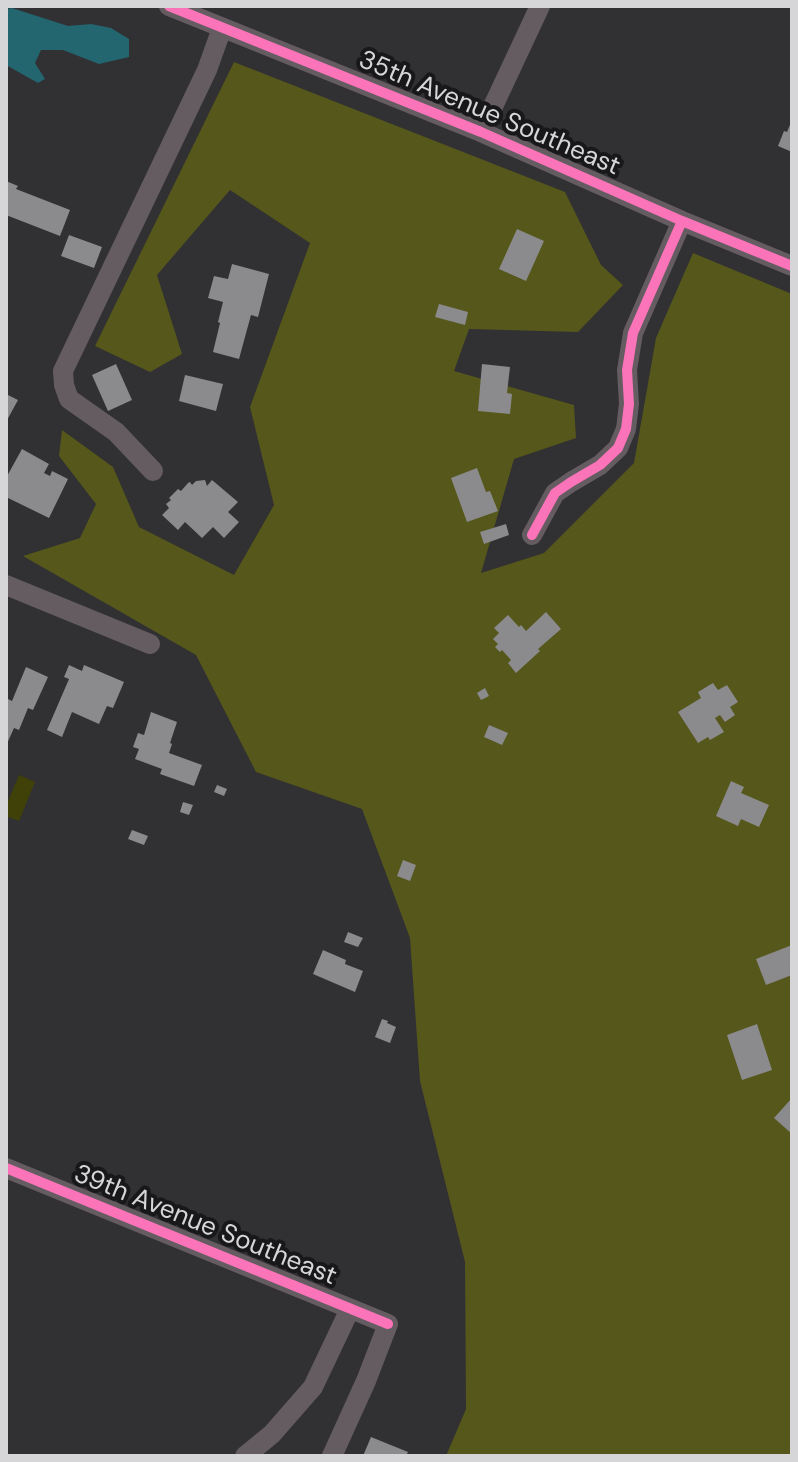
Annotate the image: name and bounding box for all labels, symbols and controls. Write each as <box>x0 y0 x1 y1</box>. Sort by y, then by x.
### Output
street label: 35th Avenue Southeast <box>354 45 624 183</box>
street label: 39th Avenue Southeast <box>69 1159 341 1293</box>

